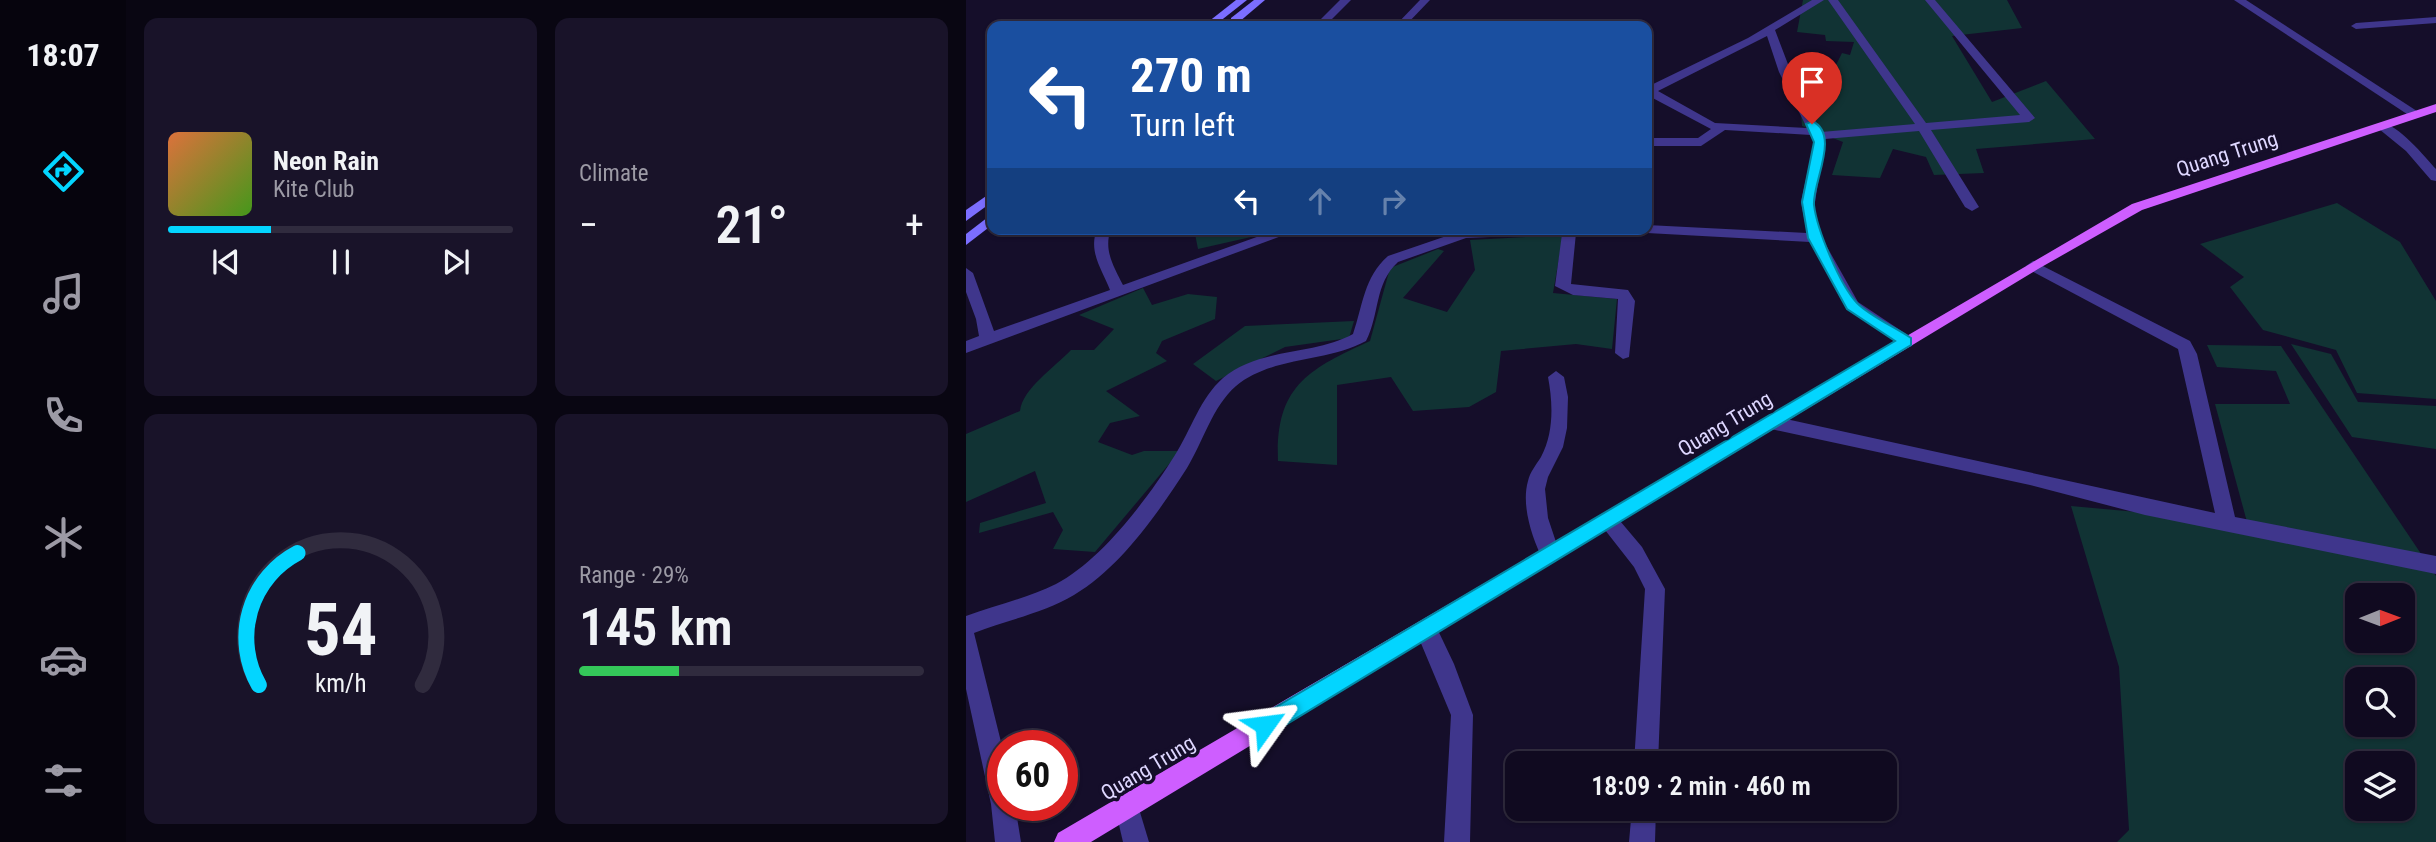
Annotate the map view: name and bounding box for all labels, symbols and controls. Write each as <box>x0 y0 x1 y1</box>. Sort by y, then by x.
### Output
text: 18:07 <box>26 36 100 74</box>
text: 270 m <box>1130 47 1252 104</box>
icon: left <box>1015 49 1106 140</box>
pin <box>1782 52 1842 124</box>
icon: arrive <box>1793 63 1831 101</box>
text: Turn left <box>1130 106 1235 144</box>
street label: Quang Trung <box>2173 126 2281 182</box>
text: Neon Rain <box>273 146 379 176</box>
icon: directions <box>39 147 88 196</box>
text: Climate <box>579 160 649 187</box>
text: Kite Club <box>273 176 354 203</box>
icon: left <box>1228 182 1266 220</box>
icon: ahead <box>1301 182 1339 220</box>
icon: right <box>1374 182 1412 220</box>
text: 21° <box>715 195 788 256</box>
text: − <box>579 203 598 247</box>
text: + <box>905 203 924 247</box>
icon: previous <box>207 243 245 281</box>
icon: pause <box>322 243 360 281</box>
icon: next <box>437 243 475 281</box>
icon: music <box>39 269 88 318</box>
street label: Quang Trung <box>1674 387 1776 461</box>
icon: phone <box>39 391 88 440</box>
icon: climate <box>39 513 88 562</box>
text: Range · 29% <box>579 562 689 589</box>
north arrow <box>2345 583 2415 653</box>
map controls <box>2345 583 2415 821</box>
text: 54 <box>304 587 377 673</box>
text: 145 km <box>579 597 733 658</box>
icon: car <box>39 635 88 684</box>
button: search <box>2345 667 2415 737</box>
text: km/h <box>315 669 366 698</box>
position arrow <box>1228 688 1302 762</box>
speed limit sign: 60 <box>987 730 1078 821</box>
street label: Quang Trung <box>1097 731 1199 805</box>
button: layers <box>2345 751 2415 821</box>
icon: filters <box>39 756 88 805</box>
text: 18:09 · 2 min · 460 m <box>1591 771 1811 801</box>

